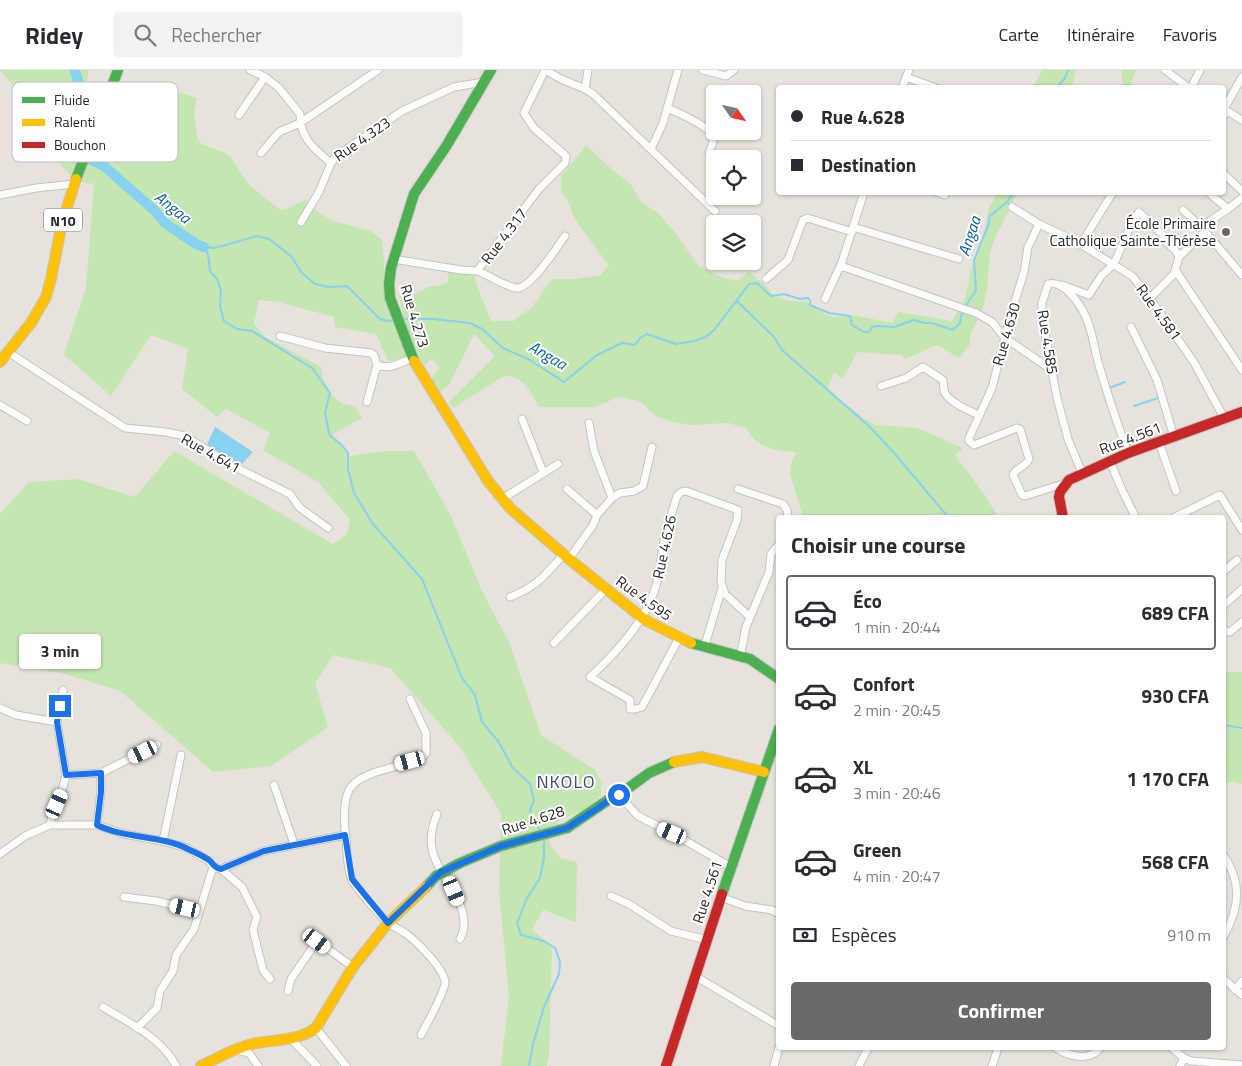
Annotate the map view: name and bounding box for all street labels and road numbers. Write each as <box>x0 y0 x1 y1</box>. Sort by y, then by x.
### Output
street label: Rue 4.323 <box>329 111 395 167</box>
street label: Rue 4.317 <box>475 203 533 269</box>
road number: N10 <box>44 208 82 232</box>
street label: Rue 4.581 <box>1131 279 1187 345</box>
street label: Rue 4.273 <box>395 282 435 350</box>
street label: Rue 4.630 <box>986 300 1026 368</box>
street label: Rue 4.585 <box>1032 308 1064 376</box>
street label: Rue 4.561 <box>1096 416 1164 460</box>
street label: Rue 4.641 <box>177 427 245 479</box>
street label: Rue 4.626 <box>646 513 682 581</box>
street label: Rue 4.595 <box>611 570 677 626</box>
street label: Rue 4.628 <box>499 799 567 841</box>
street label: Rue 4.561 <box>686 858 728 926</box>

